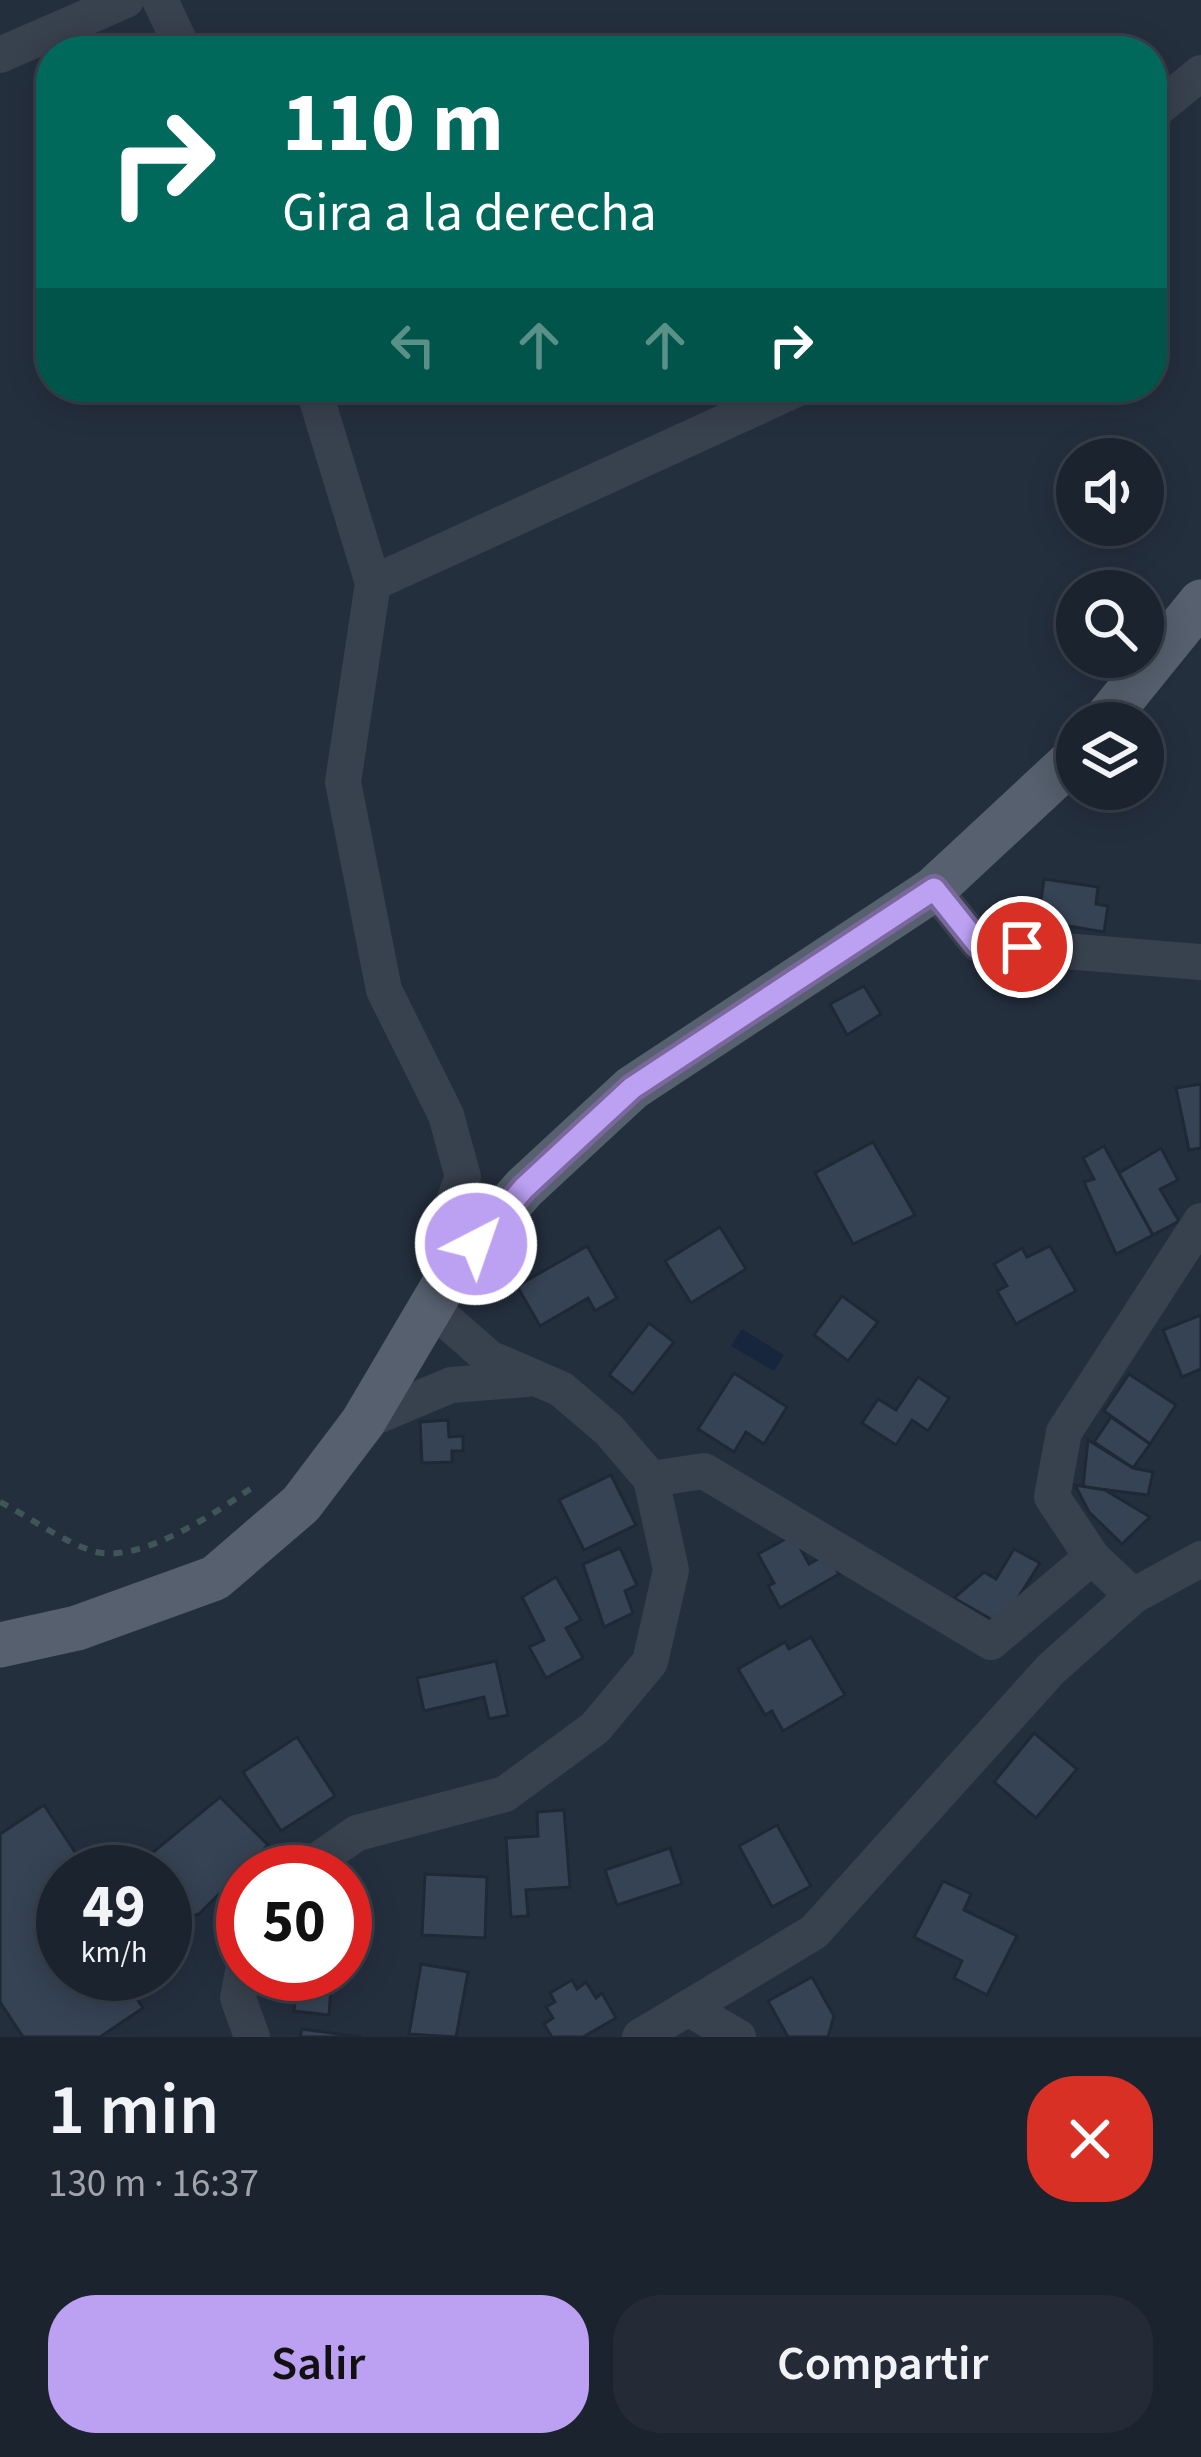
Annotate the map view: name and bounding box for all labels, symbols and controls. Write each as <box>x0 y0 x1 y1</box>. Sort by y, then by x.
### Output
text: 110 m <box>282 64 504 184</box>
icon: right <box>84 84 240 240</box>
text: Gira a la derecha <box>282 175 657 252</box>
icon: left <box>380 312 446 378</box>
icon: ahead <box>506 312 572 378</box>
icon: ahead <box>632 312 698 378</box>
icon: right <box>758 312 824 378</box>
map controls <box>1056 438 1164 810</box>
button: sound <box>1056 438 1164 546</box>
button: search <box>1056 570 1164 678</box>
button: layers <box>1056 702 1164 810</box>
pin <box>971 896 1073 998</box>
icon: arrive <box>989 914 1055 980</box>
position arrow <box>413 1181 539 1307</box>
speed limit sign: 50 <box>216 1845 372 2001</box>
text: 49 <box>82 1865 146 1950</box>
text: km/h <box>81 1931 147 1974</box>
text: 1 min <box>48 2059 219 2162</box>
button: close <box>1027 2076 1153 2202</box>
text: 130 m · 16:37 <box>48 2156 259 2212</box>
button: Salir <box>48 2295 589 2433</box>
button: Compartir <box>613 2295 1153 2433</box>

